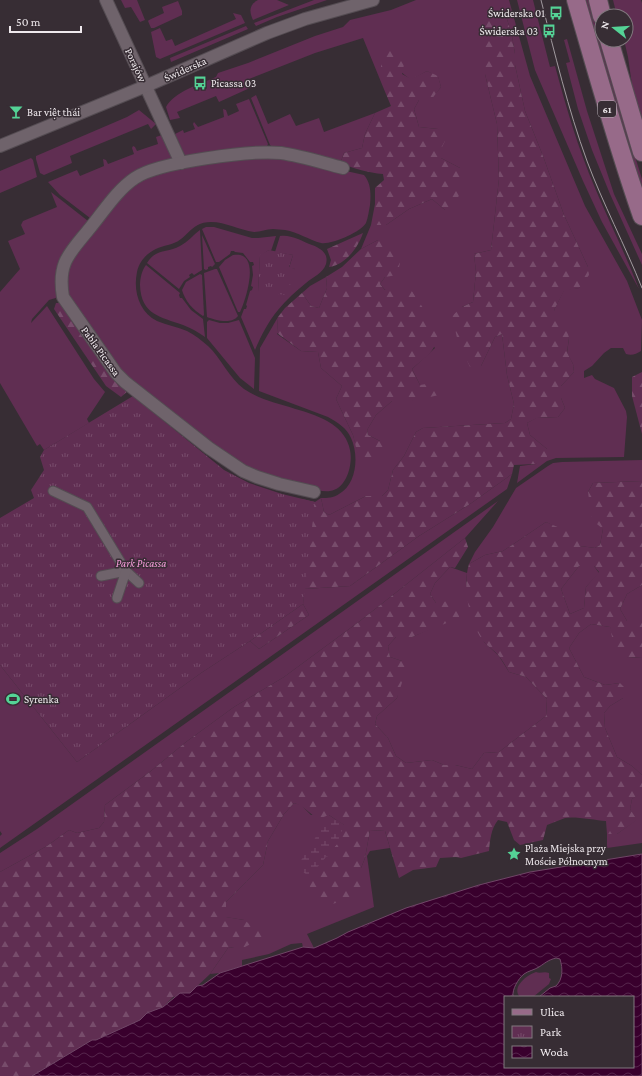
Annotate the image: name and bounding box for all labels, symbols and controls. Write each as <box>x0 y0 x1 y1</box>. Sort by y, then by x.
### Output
bus stop icon: Świderska 01 <box>548 5 564 21</box>
place label: Świderska 01 <box>488 7 545 19</box>
scale bar <box>10 8 81 34</box>
north arrow <box>594 8 634 48</box>
text: 50 m <box>16 15 41 29</box>
text: N <box>598 19 611 30</box>
bus stop icon: Świderska 03 <box>541 23 557 39</box>
place label: Świderska 03 <box>480 25 538 37</box>
street label: Porajów <box>122 46 149 85</box>
street label: Świderska <box>162 54 208 84</box>
bus stop icon: Picassa 03 <box>192 75 208 91</box>
place label: Picassa 03 <box>211 77 256 89</box>
road number: 61 <box>598 101 616 117</box>
bar icon: Bar việt thái <box>8 104 24 120</box>
place label: Bar việt thái <box>27 106 80 119</box>
street label: Pabla Picassa <box>79 324 123 378</box>
park label: Park Picassa <box>116 557 166 569</box>
sports icon: Syrenka <box>5 691 21 707</box>
place label: Syrenka <box>24 693 59 706</box>
place label: Plaża Miejska przy Moście Północnym <box>525 842 608 868</box>
place icon: Plaża Miejska przy Moście Północnym <box>506 846 522 862</box>
legend <box>504 996 634 1068</box>
text: Ulica <box>540 1005 565 1019</box>
text: Park <box>540 1025 562 1039</box>
text: Woda <box>540 1045 569 1059</box>

